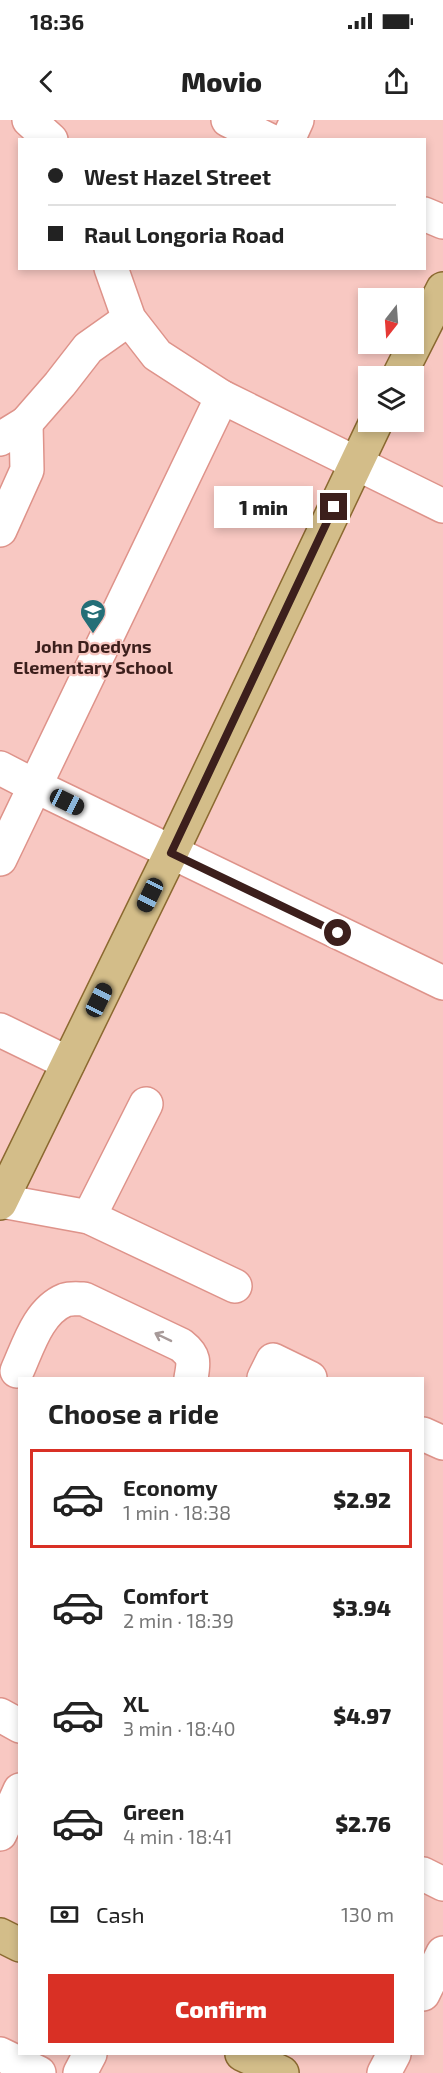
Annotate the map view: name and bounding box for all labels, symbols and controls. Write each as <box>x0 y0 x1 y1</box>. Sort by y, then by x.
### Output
text: 18:36 <box>30 8 84 34</box>
icon: back <box>30 65 63 98</box>
text: Movio <box>181 65 262 97</box>
icon: share <box>380 65 413 98</box>
text: West Hazel Street <box>84 163 271 189</box>
text: Raul Longoria Road <box>84 221 284 247</box>
north arrow <box>358 288 424 354</box>
map controls <box>358 288 424 432</box>
button: layers <box>358 366 424 432</box>
callout: 1 min <box>214 486 313 528</box>
route end <box>320 493 347 520</box>
text: 1 min <box>239 495 288 519</box>
school or university icon: John Doedyns Elementary School <box>78 597 108 635</box>
place label: John Doedyns Elementary School <box>13 635 173 678</box>
car <box>47 786 87 818</box>
car <box>134 875 166 915</box>
route start <box>324 919 351 946</box>
car <box>83 980 115 1020</box>
one-way arrow <box>154 1330 172 1342</box>
text: Choose a ride <box>48 1397 219 1429</box>
icon: car <box>51 1472 105 1526</box>
text: Economy <box>123 1474 218 1500</box>
text: $2.92 <box>333 1486 391 1512</box>
text: 1 min · 18:38 <box>123 1500 231 1524</box>
icon: car <box>51 1580 105 1634</box>
text: Comfort <box>123 1582 208 1608</box>
text: $3.94 <box>332 1594 391 1620</box>
text: 2 min · 18:39 <box>123 1608 234 1632</box>
icon: car <box>51 1688 105 1742</box>
text: XL <box>123 1690 149 1716</box>
text: $4.97 <box>333 1702 391 1728</box>
text: 3 min · 18:40 <box>123 1716 236 1740</box>
icon: car <box>51 1796 105 1850</box>
text: Green <box>123 1798 185 1824</box>
text: $2.76 <box>335 1810 391 1836</box>
text: 4 min · 18:41 <box>123 1824 233 1848</box>
icon: cash <box>48 1898 81 1931</box>
text: Cash <box>96 1901 145 1927</box>
text: 130 m <box>341 1902 394 1926</box>
button: Confirm <box>48 1974 394 2043</box>

